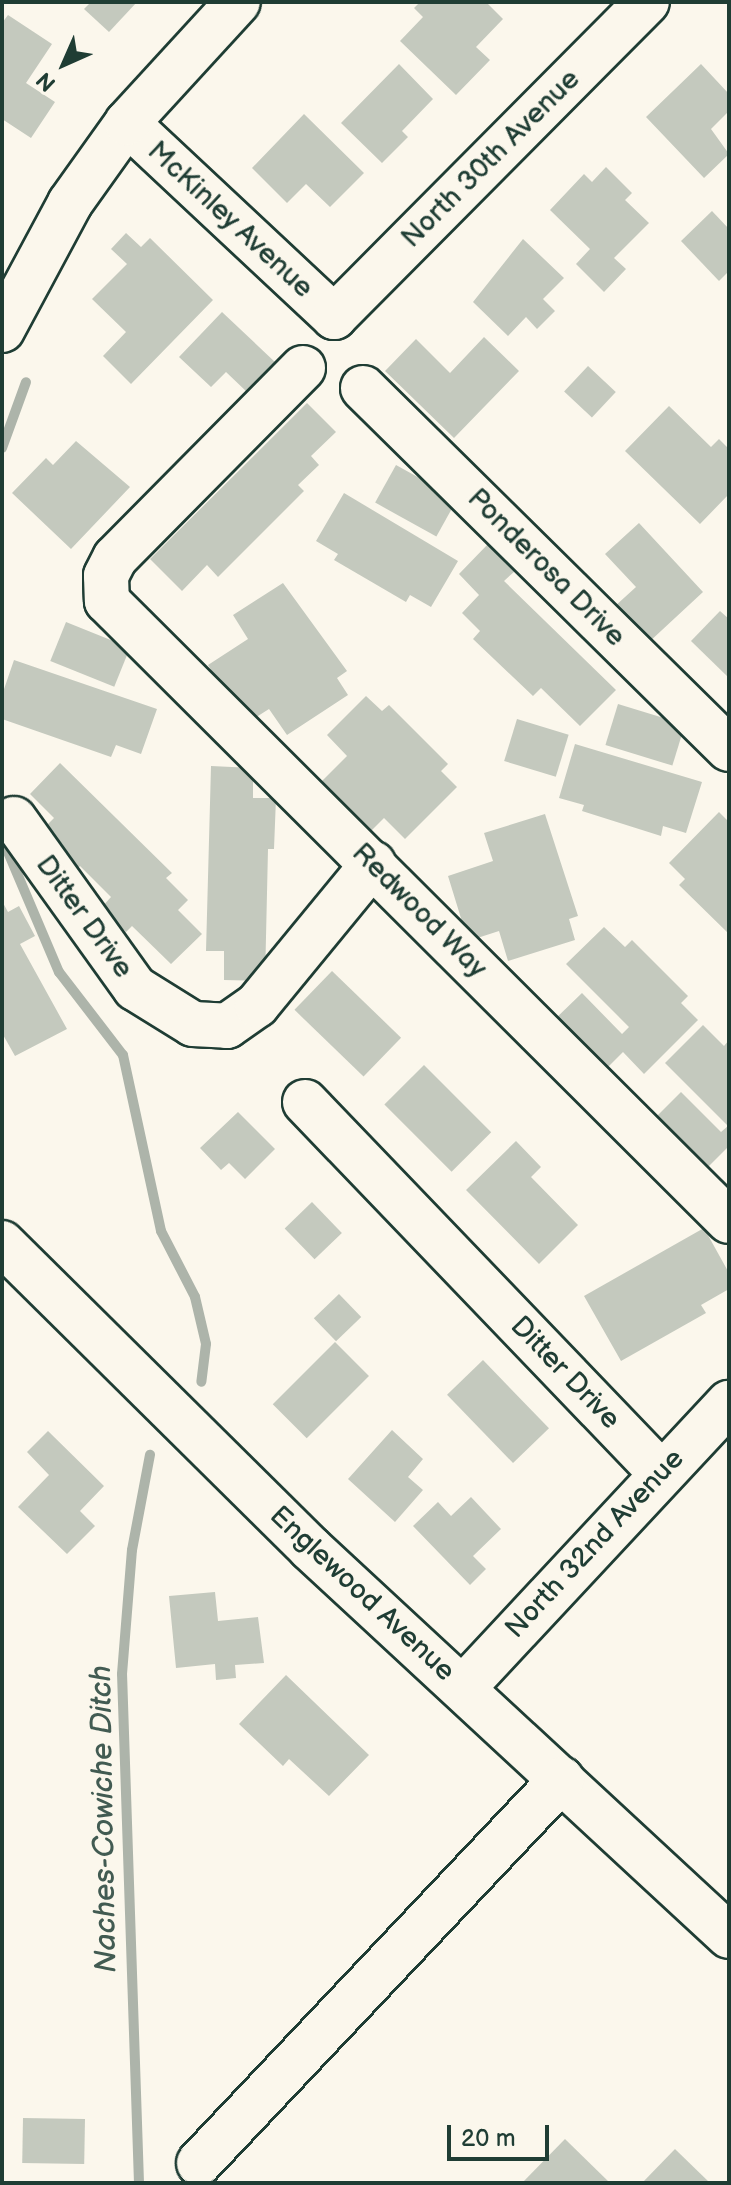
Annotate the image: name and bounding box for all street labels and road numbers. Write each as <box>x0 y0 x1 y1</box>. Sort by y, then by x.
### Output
street label: North 30th Avenue <box>395 63 587 255</box>
street label: McKinley Avenue <box>140 134 320 306</box>
street label: Ponderosa Drive <box>460 482 632 654</box>
street label: Redwood Way <box>344 836 494 986</box>
street label: Ditter Drive <box>28 849 140 985</box>
street label: Ditter Drive <box>503 1310 627 1436</box>
street label: North 32nd Avenue <box>499 1443 691 1645</box>
street label: Englewood Avenue <box>262 1500 462 1688</box>

